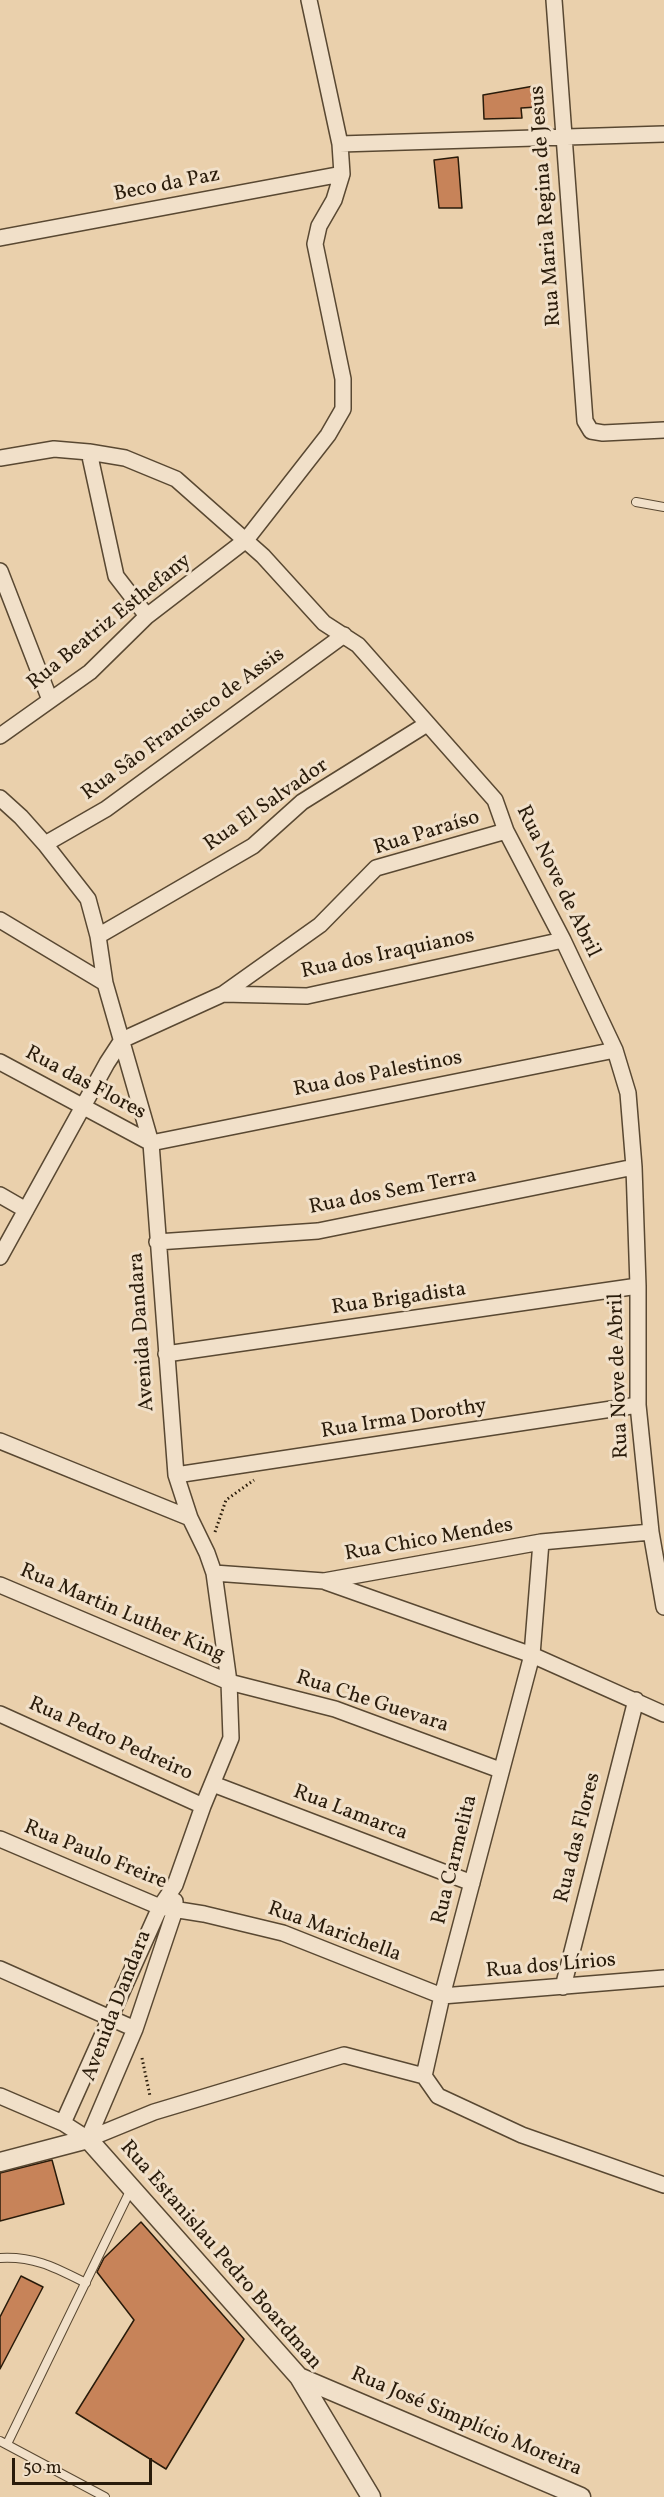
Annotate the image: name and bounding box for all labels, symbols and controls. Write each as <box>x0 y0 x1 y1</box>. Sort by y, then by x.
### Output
street label: Rua Maria Regina de Jesus <box>526 85 568 327</box>
street label: Beco da Paz <box>112 163 222 209</box>
street label: Rua Beatriz Esthefany <box>23 549 197 697</box>
street label: Rua Sâo Francisco de Assis <box>78 643 290 807</box>
street label: Rua El Salvador <box>200 754 334 858</box>
street label: Rua Nove de Abril <box>509 802 605 962</box>
street label: Rua Paraíso <box>371 806 483 862</box>
street label: Rua dos Iraquianos <box>299 924 477 986</box>
street label: Rua das Flores <box>20 1042 150 1126</box>
street label: Rua dos Palestinos <box>292 1046 464 1104</box>
street label: Rua dos Sem Terra <box>307 1164 479 1222</box>
street label: Avenida Dandara <box>125 1252 161 1412</box>
street label: Rua Brigadista <box>330 1278 468 1322</box>
street label: Rua Nove de Abril <box>605 1293 635 1459</box>
street label: Rua Irma Dorothy <box>319 1394 489 1446</box>
street label: Rua Chico Mendes <box>343 1514 515 1568</box>
street label: Rua Martin Luther King <box>16 1559 228 1669</box>
street label: Rua Che Guevara <box>293 1666 451 1740</box>
street label: Rua Pedro Pedreiro <box>24 1692 196 1788</box>
street label: Rua das Flores <box>551 1770 607 1906</box>
street label: Rua Lamarca <box>289 1781 411 1847</box>
street label: Rua Carmelita <box>428 1793 484 1927</box>
street label: Rua Paulo Freire <box>20 1816 170 1896</box>
street label: Rua Marichella <box>264 1897 404 1969</box>
street label: Avenida Dandara <box>78 1927 158 2085</box>
street label: Rua dos Lírios <box>485 1949 617 1985</box>
street label: Rua Estanislau Pedro Boardman <box>114 2136 326 2376</box>
street label: Rua José Simplício Moreira <box>347 2363 585 2483</box>
scale bar <box>15 2446 154 2484</box>
text: 50 m <box>23 2456 62 2481</box>

